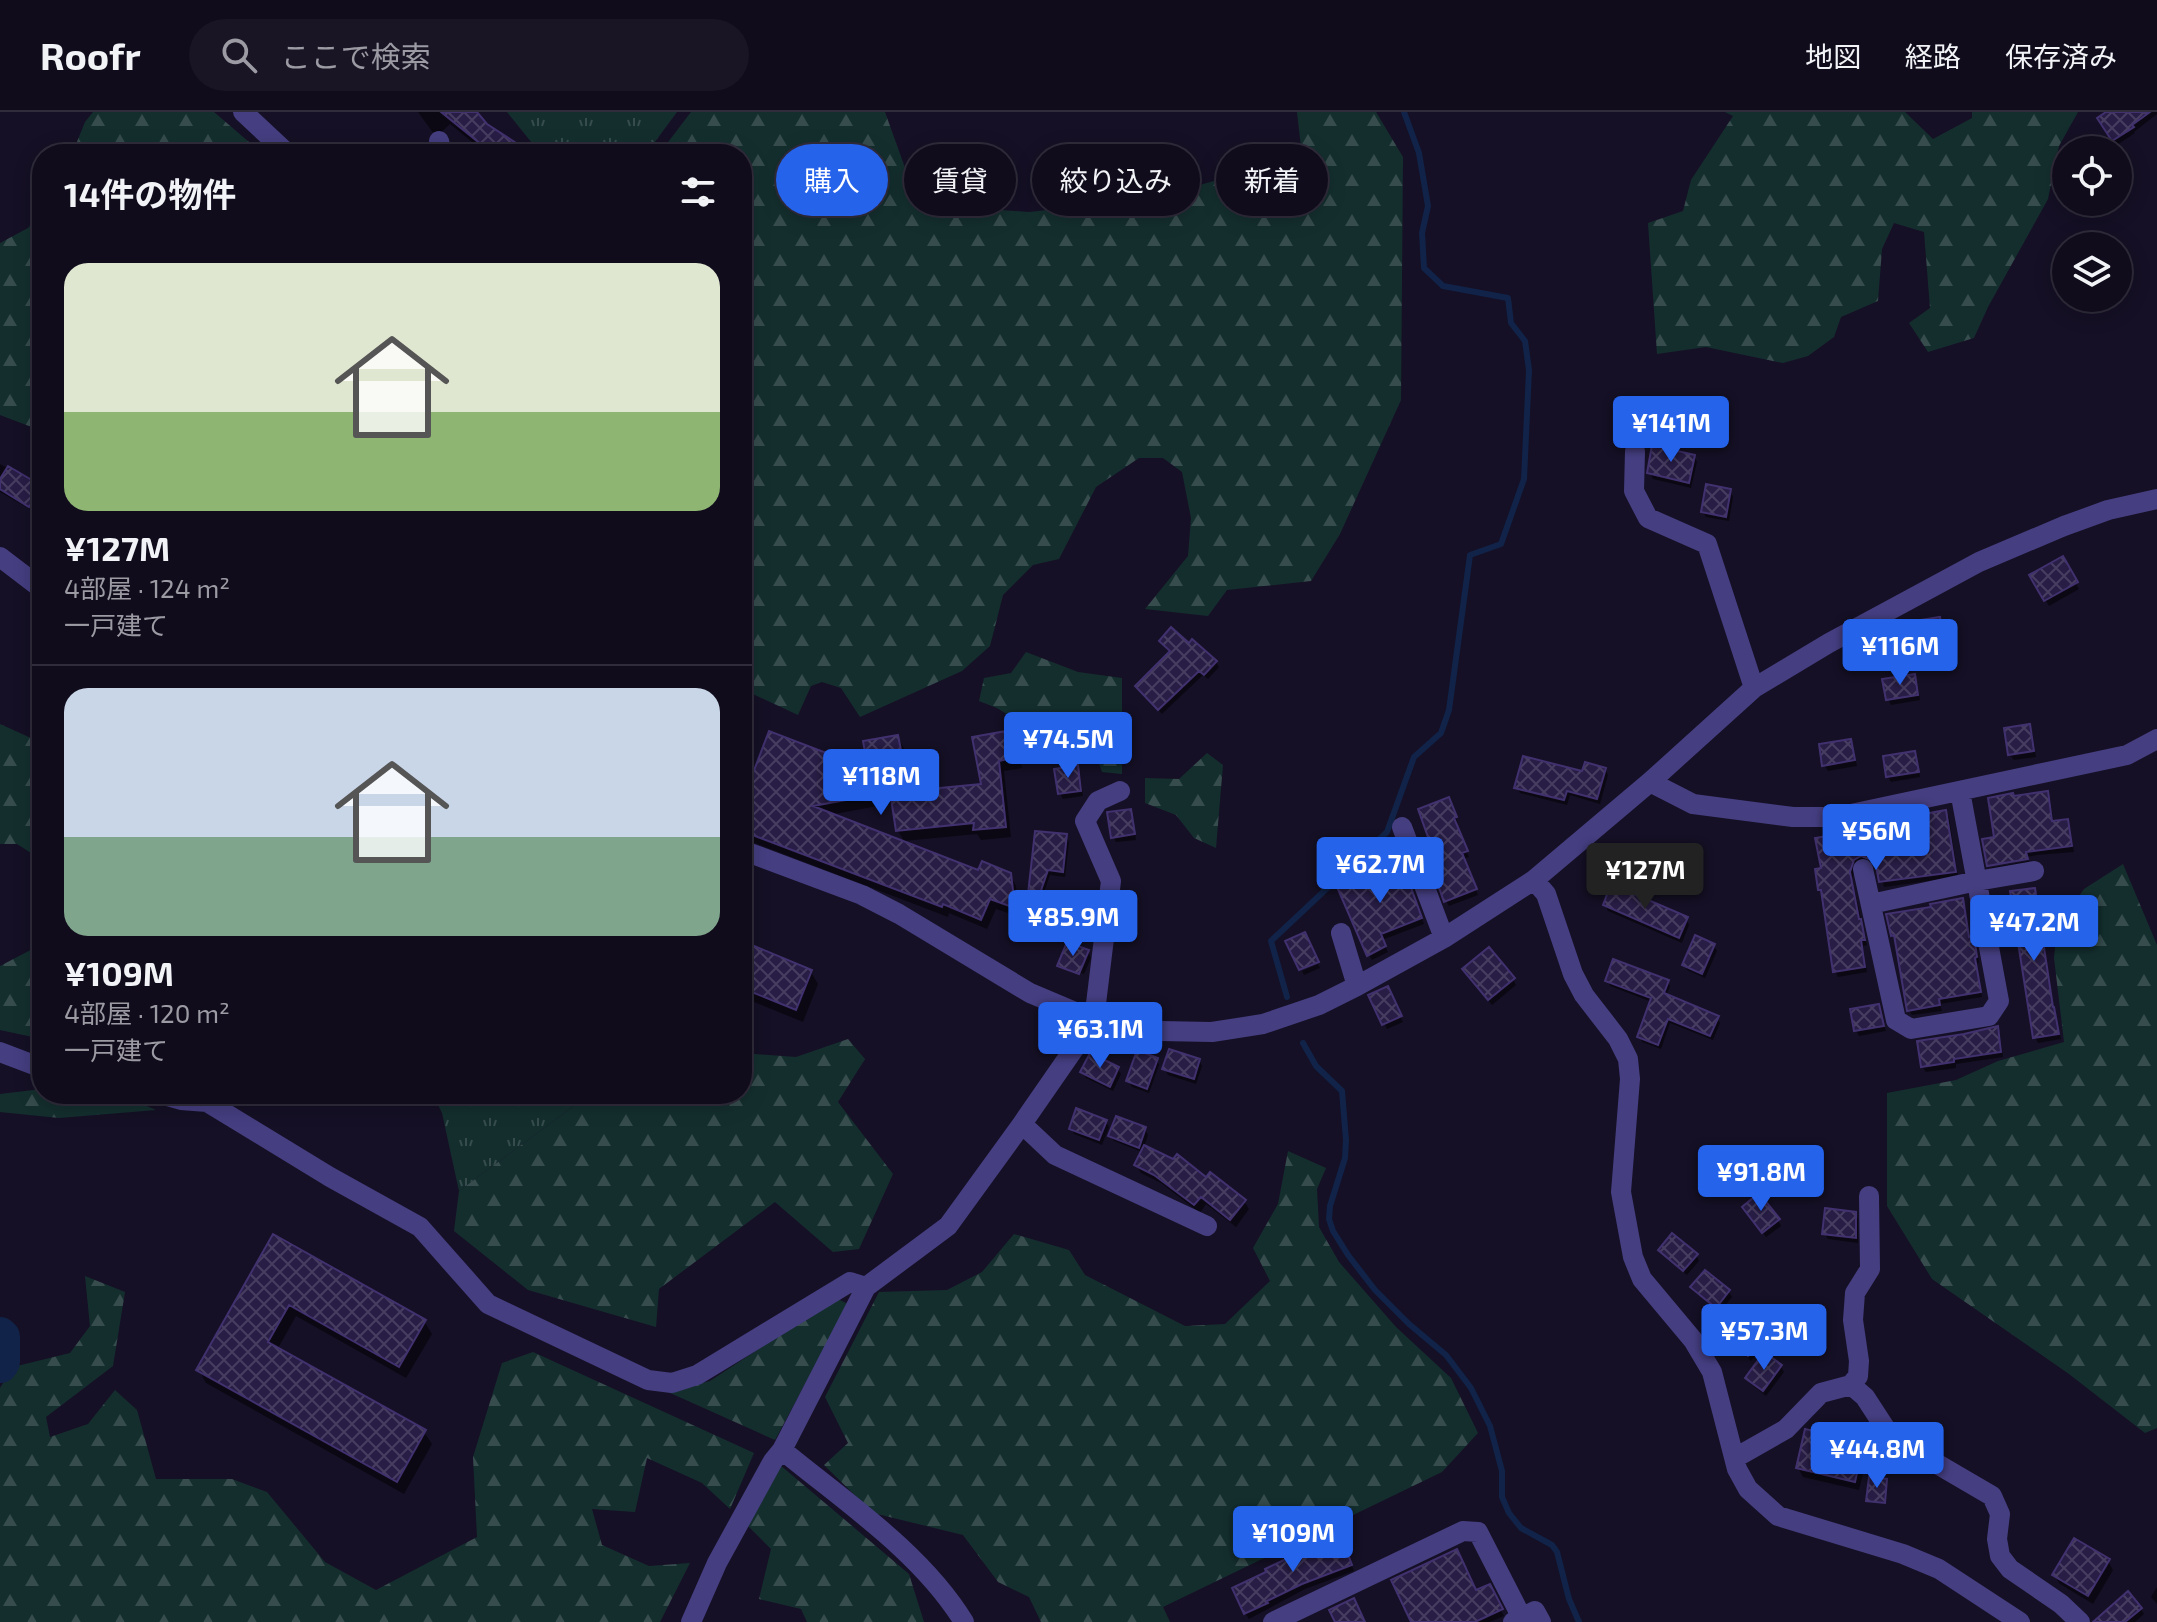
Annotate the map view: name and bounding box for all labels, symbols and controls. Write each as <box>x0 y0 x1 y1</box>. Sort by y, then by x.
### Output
search box <box>189 19 749 91</box>
text: Roofr <box>40 32 141 78</box>
icon: search <box>217 33 261 77</box>
text: ここで検索 <box>281 38 431 74</box>
text: 地図 <box>1805 39 1861 73</box>
text: 経路 <box>1905 39 1961 73</box>
text: 保存済み <box>2005 39 2117 73</box>
map controls <box>2052 136 2132 312</box>
button: locate <box>2052 136 2132 216</box>
chip: 購入 <box>776 144 888 216</box>
chip: 賃貸 <box>904 144 1016 216</box>
chip: 絞り込み <box>1032 144 1200 216</box>
chip: 新着 <box>1216 144 1328 216</box>
icon: filters <box>676 170 720 214</box>
text: 14件の物件 <box>64 173 236 214</box>
button: layers <box>2052 232 2132 312</box>
icon: home <box>320 315 464 459</box>
pin: ¥141M <box>1615 396 1727 464</box>
text: ¥141M <box>1631 406 1711 437</box>
text: ¥127M <box>64 527 170 568</box>
text: 4部屋 · 124 m² <box>64 572 230 603</box>
text: 一戸建て <box>64 609 168 640</box>
pin: ¥116M <box>1844 619 1956 687</box>
text: ¥116M <box>1861 629 1939 660</box>
pin: ¥74.5M <box>1003 712 1133 780</box>
text: ¥74.5M <box>1022 722 1114 753</box>
icon: home <box>320 740 464 884</box>
pin: ¥118M <box>825 749 937 817</box>
text: ¥118M <box>841 759 921 790</box>
pin: ¥56M <box>1829 804 1923 872</box>
text: ¥56M <box>1841 814 1911 845</box>
pin: ¥62.7M <box>1315 837 1445 905</box>
pin: ¥127M <box>1589 843 1701 911</box>
text: ¥62.7M <box>1335 847 1425 878</box>
text: ¥127M <box>1604 853 1686 884</box>
pin: ¥85.9M <box>1008 890 1138 958</box>
pin: ¥47.2M <box>1969 895 2099 963</box>
text: ¥85.9M <box>1026 900 1120 931</box>
text: ¥47.2M <box>1988 905 2080 936</box>
text: ¥109M <box>64 952 174 993</box>
text: 4部屋 · 120 m² <box>64 997 230 1028</box>
pin: ¥63.1M <box>1035 1002 1165 1070</box>
text: ¥63.1M <box>1056 1012 1144 1043</box>
text: 一戸建て <box>64 1034 168 1065</box>
pin: ¥91.8M <box>1696 1145 1826 1213</box>
text: ¥91.8M <box>1716 1155 1806 1186</box>
pin: ¥57.3M <box>1699 1304 1829 1372</box>
text: ¥57.3M <box>1719 1314 1809 1345</box>
pin: ¥44.8M <box>1812 1422 1942 1490</box>
text: ¥44.8M <box>1829 1432 1925 1463</box>
pin: ¥109M <box>1237 1506 1349 1574</box>
text: ¥109M <box>1251 1516 1335 1547</box>

